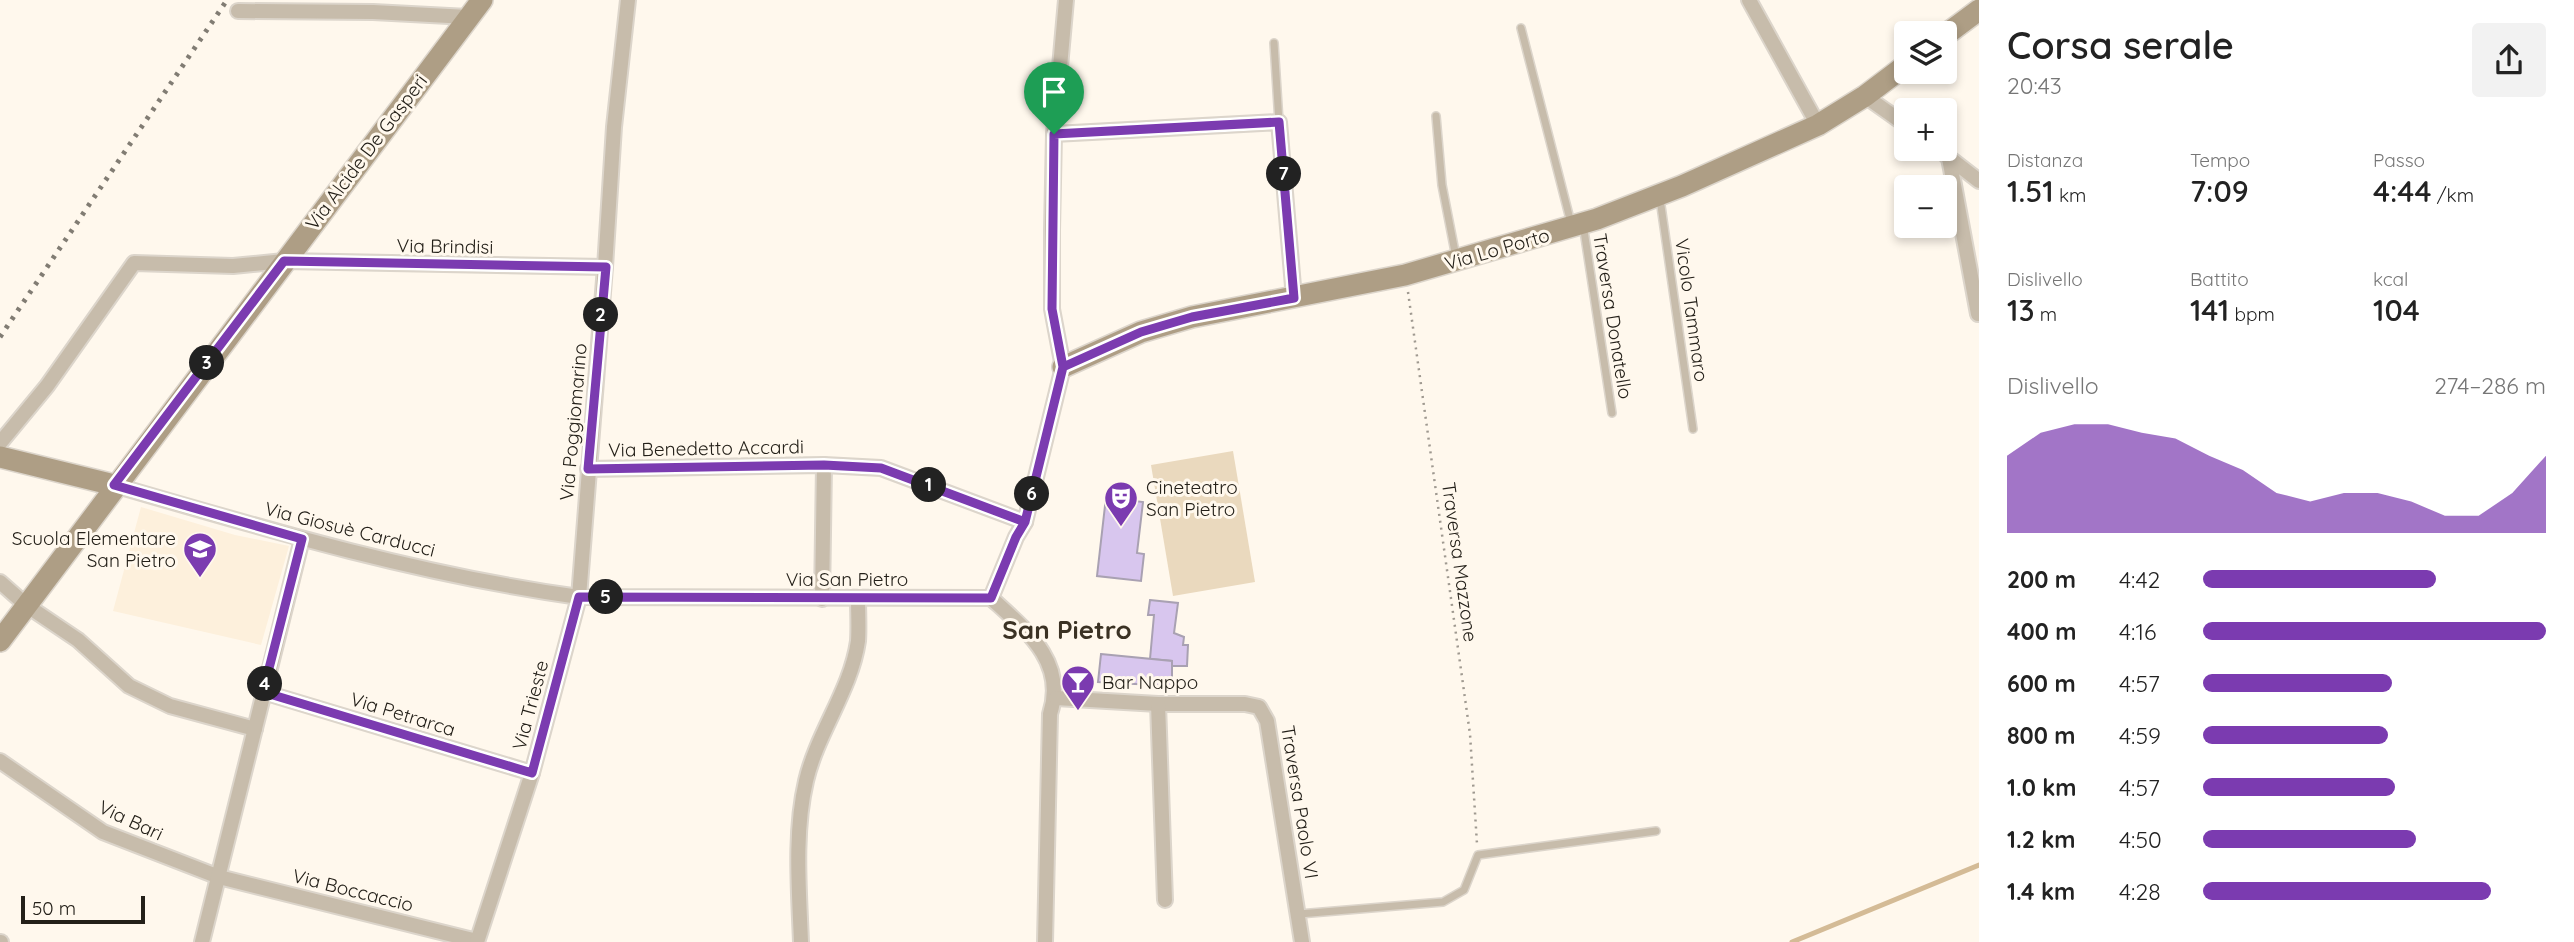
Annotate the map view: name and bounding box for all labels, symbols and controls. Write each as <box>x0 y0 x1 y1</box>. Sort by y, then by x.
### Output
map controls <box>1894 21 1957 238</box>
button: layers <box>1894 21 1957 84</box>
text: Corsa serale <box>2007 21 2234 69</box>
button: share <box>2472 23 2546 97</box>
pin <box>1024 62 1084 134</box>
street label: Via Alcide De Gasperi <box>300 70 432 234</box>
text: 20:43 <box>2007 71 2062 100</box>
icon: arrive <box>1035 73 1073 111</box>
button: + <box>1894 98 1957 161</box>
text: Distanza <box>2007 148 2083 172</box>
text: Tempo <box>2190 148 2250 172</box>
text: Passo <box>2373 148 2425 172</box>
pin: 7 <box>1266 156 1302 192</box>
text: 7 <box>1278 161 1289 185</box>
text: 1.51 <box>2007 172 2054 210</box>
text: 7:09 <box>2190 172 2249 210</box>
text: 4:44 <box>2373 172 2431 210</box>
button: − <box>1894 175 1957 238</box>
text: km <box>2054 183 2086 207</box>
text: /km <box>2431 183 2474 207</box>
street label: Via Lo Porto <box>1442 223 1552 275</box>
street label: Traversa Donatello <box>1588 231 1638 401</box>
street label: Via Brindisi <box>396 233 494 259</box>
street label: Vicolo Tammaro <box>1670 237 1714 383</box>
text: Dislivello <box>2007 267 2083 291</box>
text: Battito <box>2190 267 2249 291</box>
text: kcal <box>2373 267 2408 291</box>
text: 13 <box>2007 291 2034 329</box>
text: 141 <box>2190 291 2229 329</box>
text: 104 <box>2373 291 2420 329</box>
pin: 2 <box>584 298 618 332</box>
text: 2 <box>595 302 606 326</box>
text: m <box>2034 302 2057 326</box>
text: bpm <box>2229 302 2275 326</box>
street label: Via Poggiomarino <box>554 342 592 502</box>
pin: 3 <box>190 346 224 380</box>
text: 3 <box>201 350 212 374</box>
text: Dislivello <box>2007 371 2099 400</box>
text: 274–286 m <box>2434 371 2546 400</box>
street label: Via Benedetto Accardi <box>608 434 804 462</box>
pin: 1 <box>912 468 946 503</box>
text: 1 <box>925 472 932 496</box>
place label: Cineteatro San Pietro <box>1146 475 1238 521</box>
pin: 6 <box>1014 476 1050 512</box>
theatre icon: Cineteatro San Pietro <box>1102 479 1140 528</box>
text: 6 <box>1026 481 1037 505</box>
street label: Traversa Mazzone <box>1437 481 1483 643</box>
street label: Via Giosuè Carducci <box>262 496 438 562</box>
place label: Scuola Elementare San Pietro <box>12 526 176 572</box>
school or university icon: Scuola Elementare San Pietro <box>181 530 219 579</box>
text: 200 m <box>2007 565 2076 594</box>
text: 4:42 <box>2119 565 2160 594</box>
street label: Via San Pietro <box>786 567 908 591</box>
pin: 5 <box>588 580 624 614</box>
text: 5 <box>600 584 611 608</box>
district label: San Pietro <box>1002 613 1132 646</box>
text: 400 m <box>2007 617 2076 646</box>
text: 4:16 <box>2119 617 2156 646</box>
street label: Via Trieste <box>507 658 553 752</box>
bar icon: Bar Nappo <box>1059 663 1097 712</box>
pin: 4 <box>247 666 282 702</box>
text: 600 m <box>2007 669 2076 698</box>
text: 4:57 <box>2119 669 2160 698</box>
place label: Bar Nappo <box>1102 670 1198 694</box>
text: 4 <box>259 671 270 695</box>
street label: Via Petrarca <box>348 687 458 741</box>
text: 800 m <box>2007 721 2076 750</box>
text: 4:59 <box>2119 721 2161 750</box>
street label: Traversa Paolo VI <box>1276 724 1324 880</box>
text: 1.0 km <box>2007 773 2077 802</box>
text: 4:57 <box>2119 773 2160 802</box>
street label: Via Bari <box>95 795 167 845</box>
text: 1.2 km <box>2007 825 2076 854</box>
text: 4:50 <box>2119 825 2162 854</box>
street label: Via Boccaccio <box>290 863 416 917</box>
text: 1.4 km <box>2007 877 2075 906</box>
text: 4:28 <box>2119 877 2161 906</box>
scale bar <box>21 893 145 925</box>
text: 50 m <box>32 896 76 920</box>

